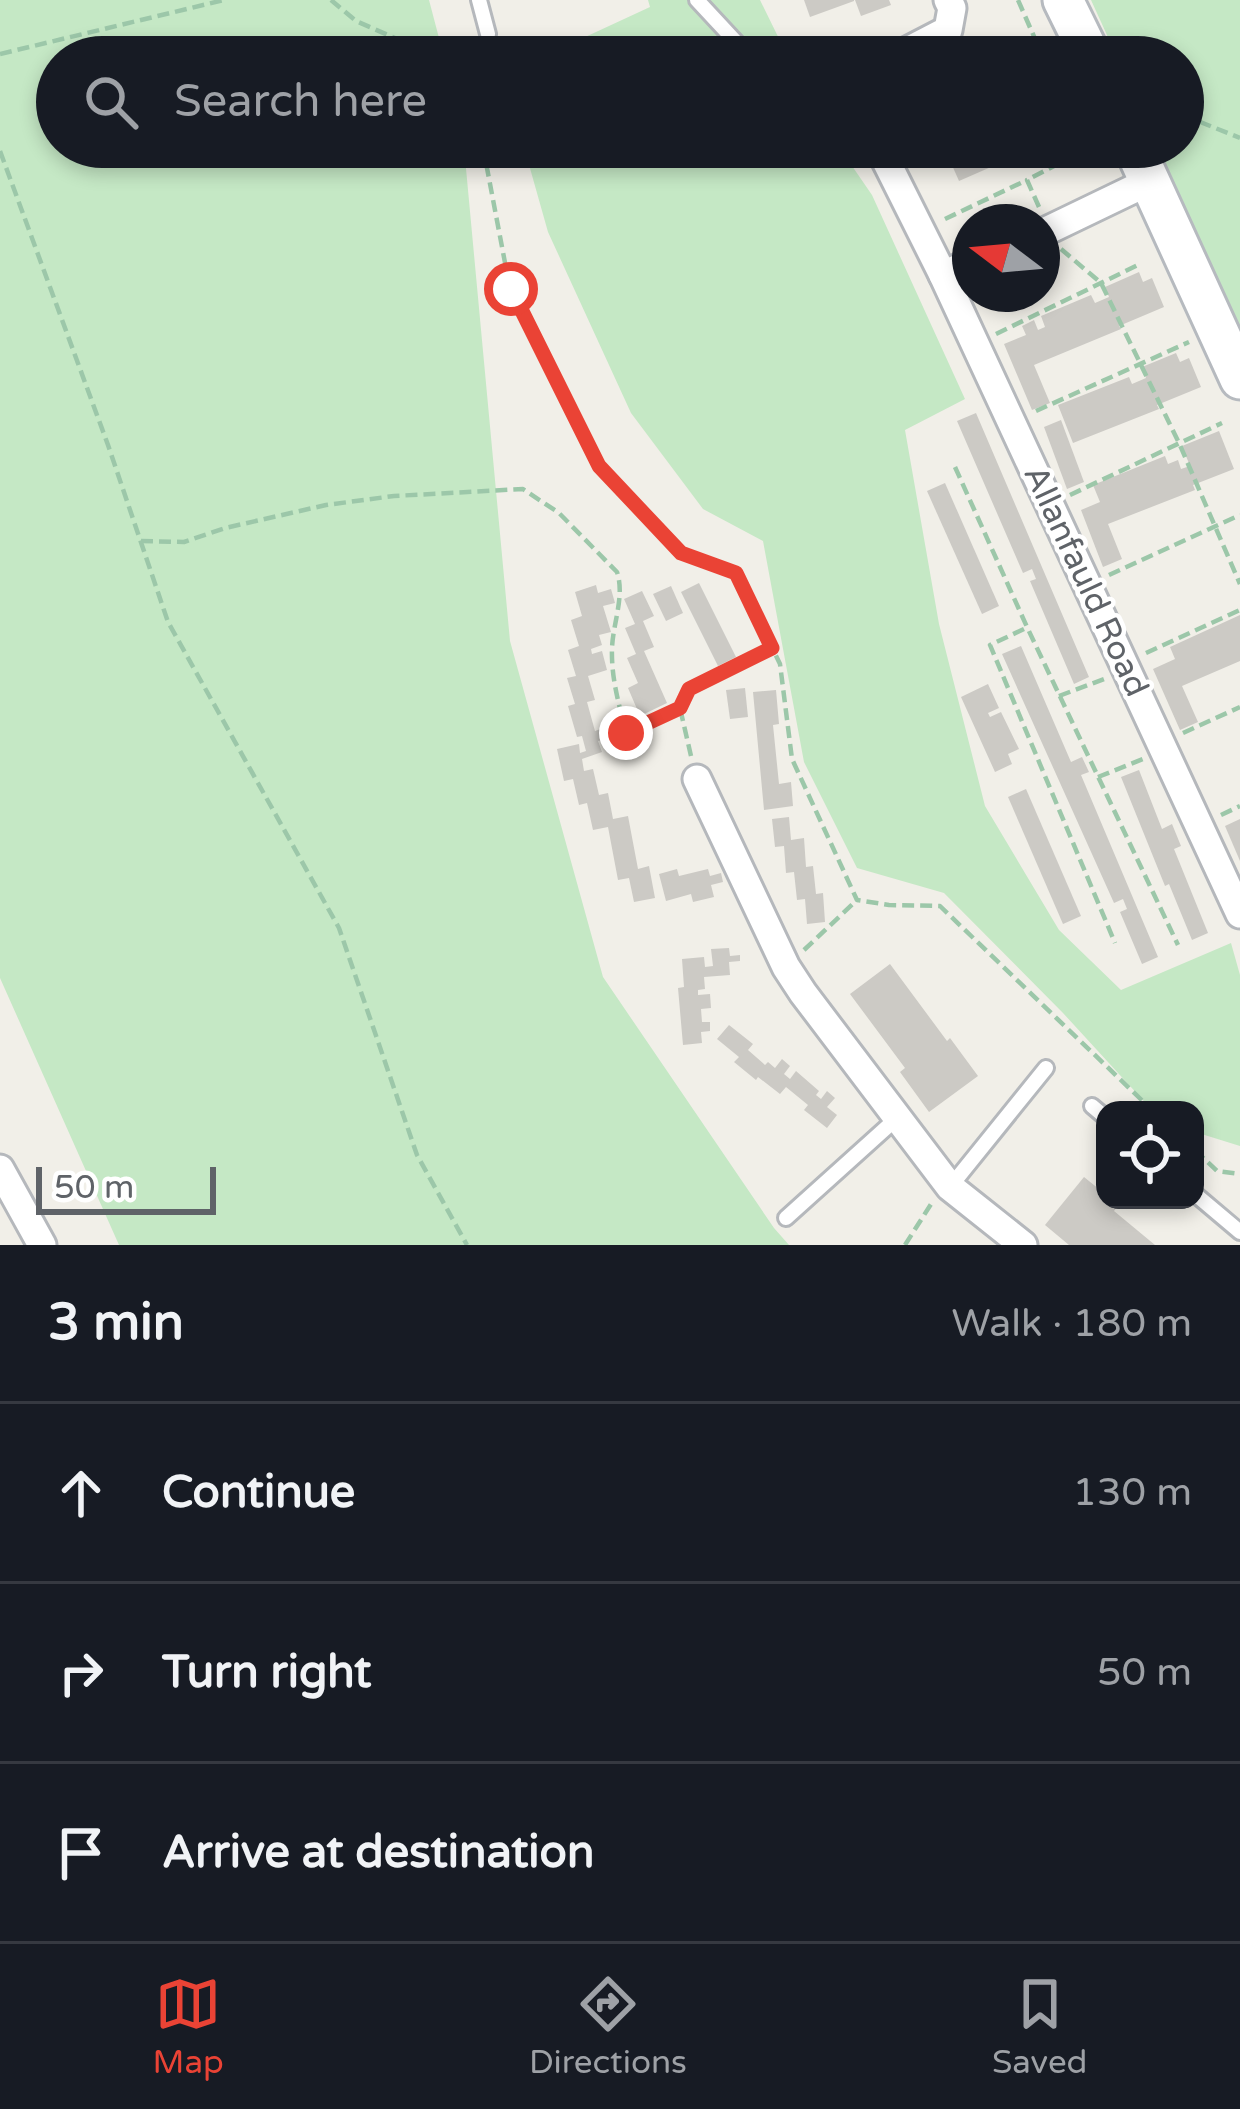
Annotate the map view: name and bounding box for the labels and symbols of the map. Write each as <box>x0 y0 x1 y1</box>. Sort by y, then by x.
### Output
north arrow <box>952 204 1060 312</box>
route start <box>484 262 538 316</box>
street label: Allanfauld Road <box>1015 459 1157 703</box>
route end <box>599 706 653 760</box>
scale bar <box>36 1161 216 1214</box>

